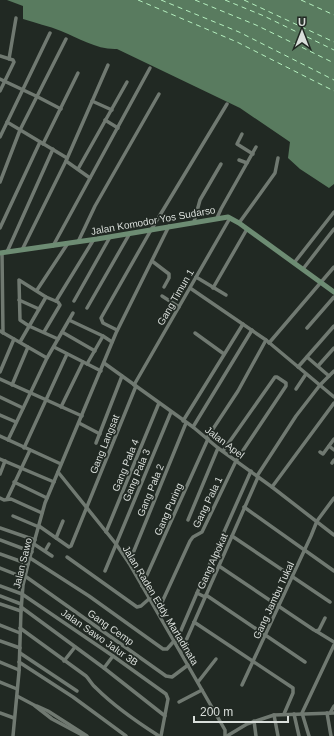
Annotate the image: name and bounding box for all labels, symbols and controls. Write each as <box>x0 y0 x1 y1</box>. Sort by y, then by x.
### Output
north arrow <box>282 12 322 52</box>
text: U <box>298 16 306 28</box>
street label: Jalan Komodor Yos Sudarso <box>90 204 217 237</box>
street label: Gang Timun 1 <box>155 267 196 327</box>
street label: Gang Langsat <box>88 413 121 475</box>
street label: Jalan Apel <box>203 424 246 461</box>
street label: Gang Pala 4 <box>110 437 141 493</box>
street label: Gang Pala 3 <box>121 447 153 503</box>
street label: Gang Pala 2 <box>135 462 166 518</box>
street label: Gang Pala 1 <box>190 474 225 530</box>
street label: Gang Puring <box>152 481 185 537</box>
street label: Gang Alpokat <box>195 531 230 591</box>
street label: Jalan Sawo <box>11 536 34 590</box>
street label: Jalan Raden Eddy Martadinata <box>120 544 201 667</box>
street label: Gang Jambu Tukal <box>251 560 296 641</box>
street label: Jalan Sawo Jalur 3B <box>59 607 140 668</box>
street label: Gang Cemp <box>85 607 136 648</box>
scale bar <box>194 698 288 724</box>
text: 200 m <box>200 705 233 719</box>

